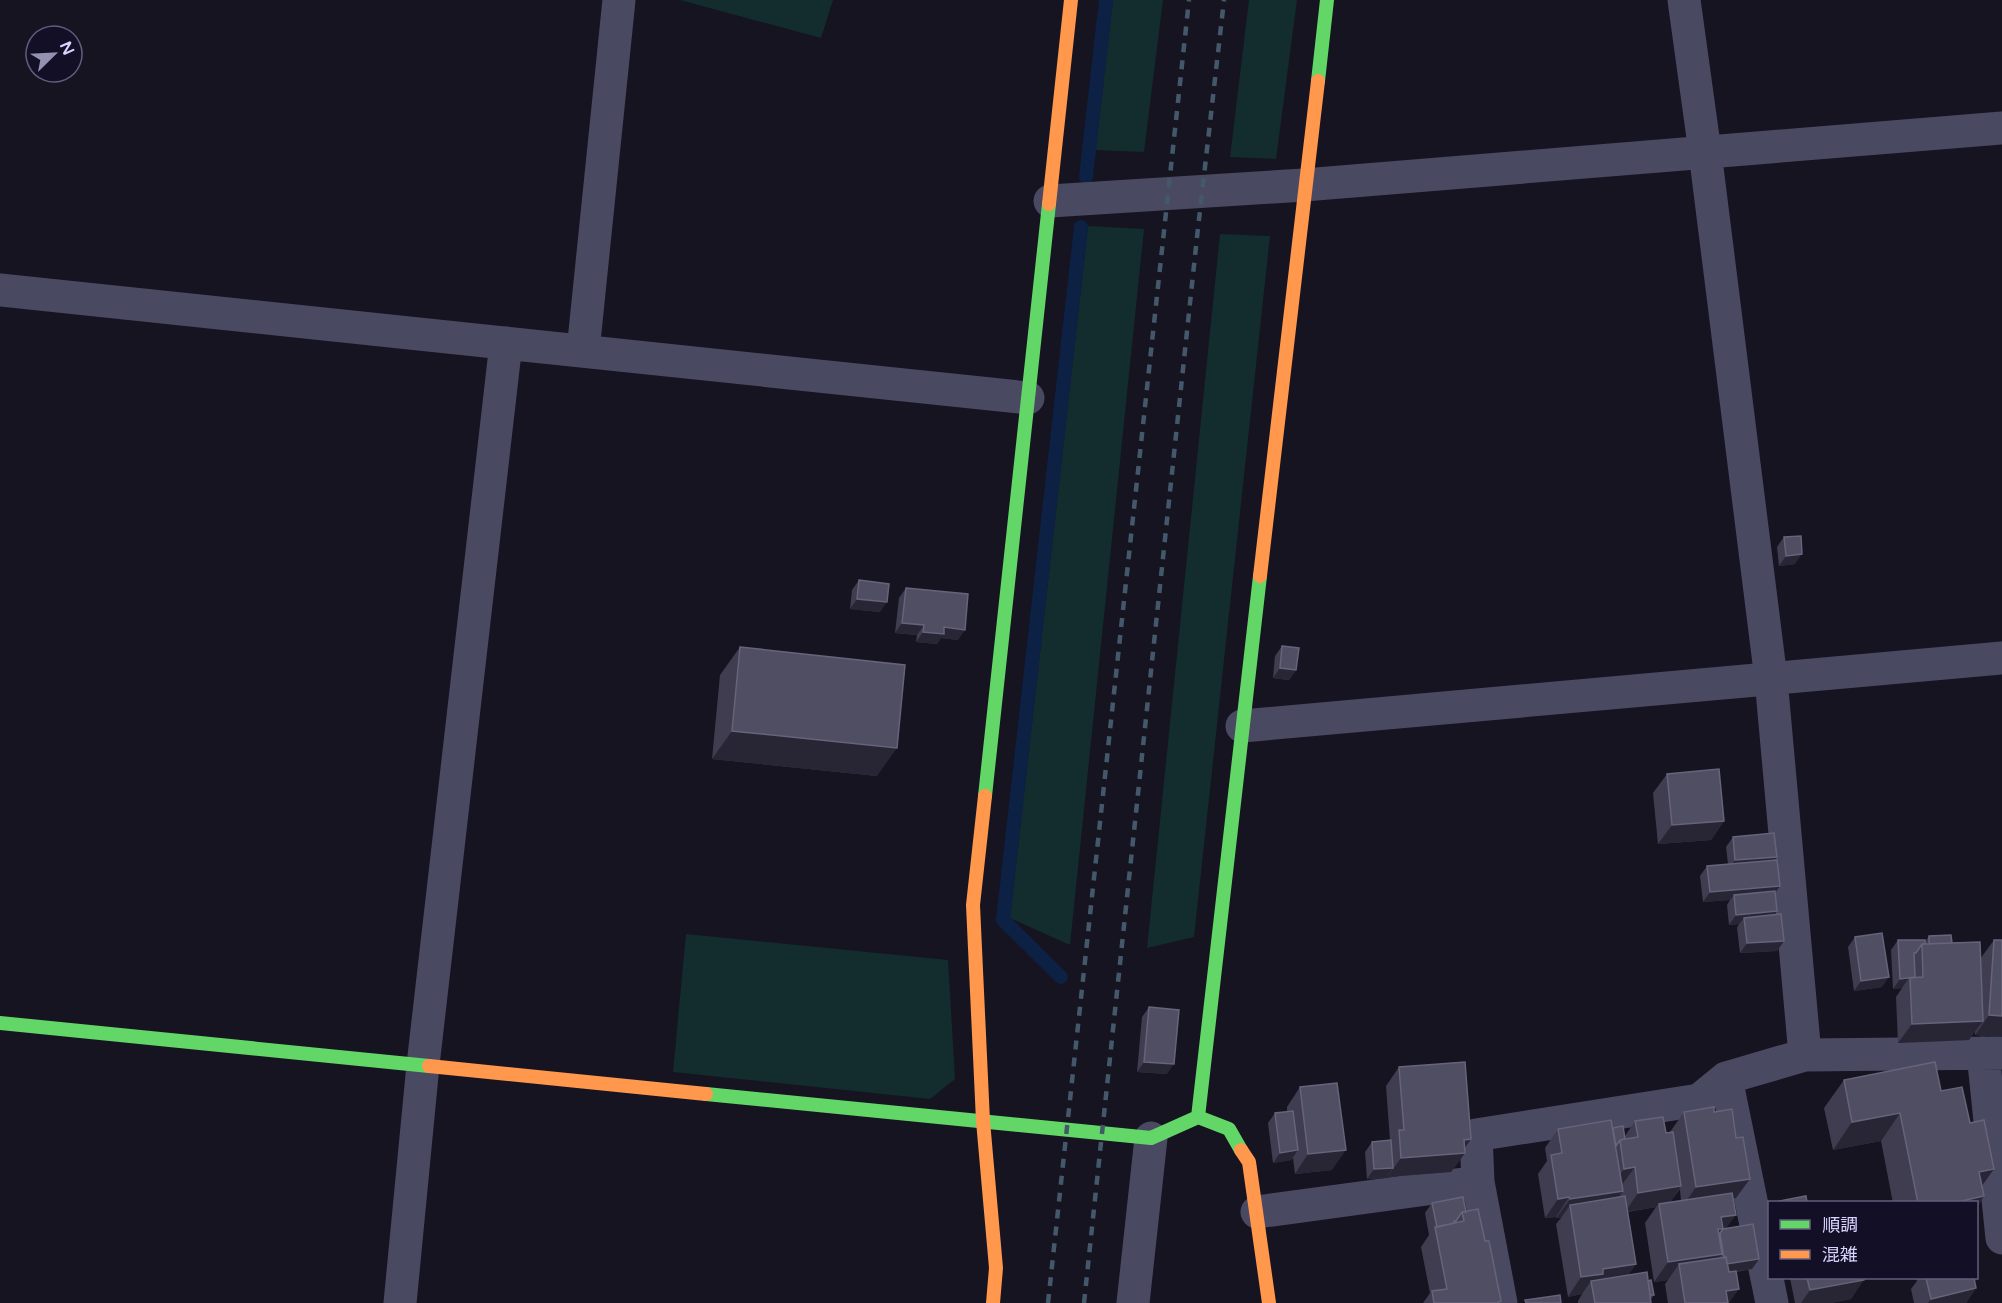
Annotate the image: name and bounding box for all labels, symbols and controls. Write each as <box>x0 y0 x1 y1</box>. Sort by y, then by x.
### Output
north arrow <box>24 24 84 84</box>
text: N <box>55 38 79 58</box>
legend <box>1768 1201 1978 1279</box>
text: 順調 <box>1822 1214 1858 1236</box>
text: 混雑 <box>1822 1244 1858 1266</box>

